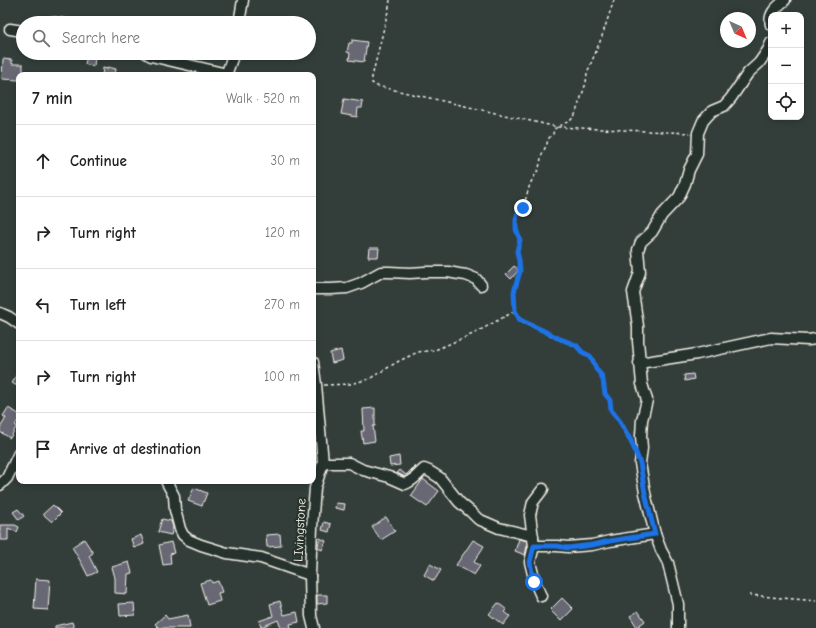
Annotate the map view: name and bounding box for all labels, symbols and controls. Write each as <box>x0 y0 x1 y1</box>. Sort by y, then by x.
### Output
north arrow <box>720 12 756 48</box>
map controls <box>768 12 804 120</box>
button: + <box>768 12 804 48</box>
search box <box>16 16 316 60</box>
icon: search <box>30 27 52 49</box>
text: Search here <box>62 29 140 47</box>
button: − <box>768 48 804 84</box>
button: locate <box>768 84 804 120</box>
text: 7 min <box>32 89 73 108</box>
text: Walk · 520 m <box>226 91 300 106</box>
icon: ahead <box>32 150 54 172</box>
text: Continue <box>70 152 127 170</box>
text: 30 m <box>270 153 300 168</box>
route end <box>514 199 532 217</box>
icon: right <box>32 222 54 244</box>
text: Turn right <box>70 224 136 242</box>
text: 120 m <box>265 225 300 240</box>
icon: left <box>32 294 54 316</box>
text: Turn left <box>70 296 126 314</box>
text: 270 m <box>264 297 300 312</box>
icon: right <box>32 366 54 388</box>
text: Turn right <box>70 368 136 386</box>
text: 100 m <box>264 369 300 384</box>
icon: arrive <box>32 438 54 460</box>
text: Arrive at destination <box>70 440 201 458</box>
street label: LIvingstone <box>290 497 309 562</box>
route start <box>525 573 543 591</box>

